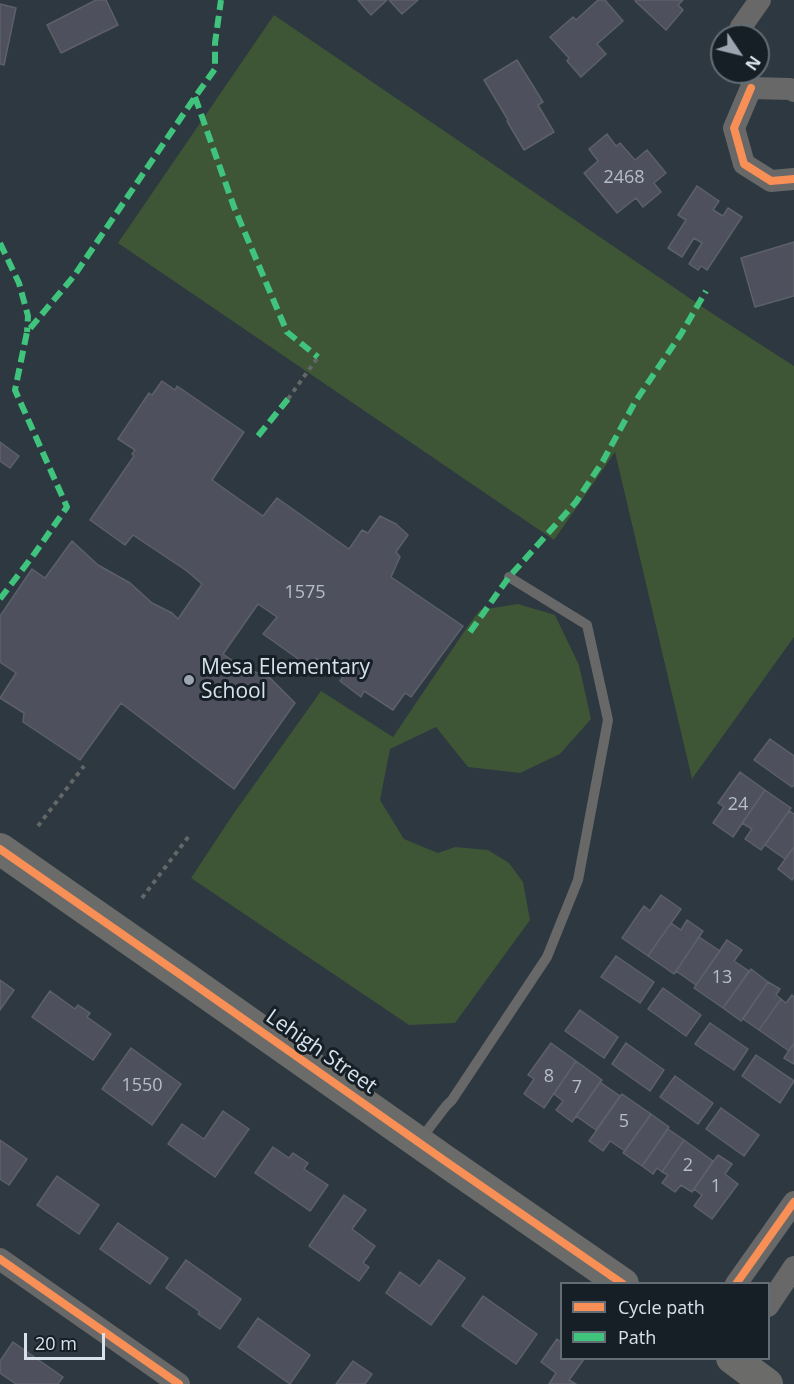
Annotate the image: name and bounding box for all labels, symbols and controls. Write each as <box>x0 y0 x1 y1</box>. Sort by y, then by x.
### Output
north arrow <box>710 24 770 84</box>
text: N <box>740 52 766 75</box>
house number: 2468 <box>603 167 645 189</box>
house number: 1575 <box>284 582 326 604</box>
place label: Mesa Elementary School <box>201 655 370 705</box>
marker: Mesa Elementary School <box>182 673 196 687</box>
house number: 24 <box>728 794 748 816</box>
house number: 13 <box>712 967 732 989</box>
street label: Lehigh Street <box>261 1005 381 1099</box>
house number: 8 <box>544 1066 554 1088</box>
house number: 1550 <box>121 1075 163 1097</box>
house number: 7 <box>572 1077 582 1099</box>
house number: 5 <box>619 1111 629 1133</box>
house number: 2 <box>683 1155 693 1177</box>
house number: 1 <box>711 1176 721 1198</box>
legend <box>560 1282 770 1360</box>
text: Cycle path <box>618 1295 705 1319</box>
scale bar <box>27 1321 108 1359</box>
text: Path <box>618 1325 656 1349</box>
text: 20 m <box>35 1331 77 1355</box>

